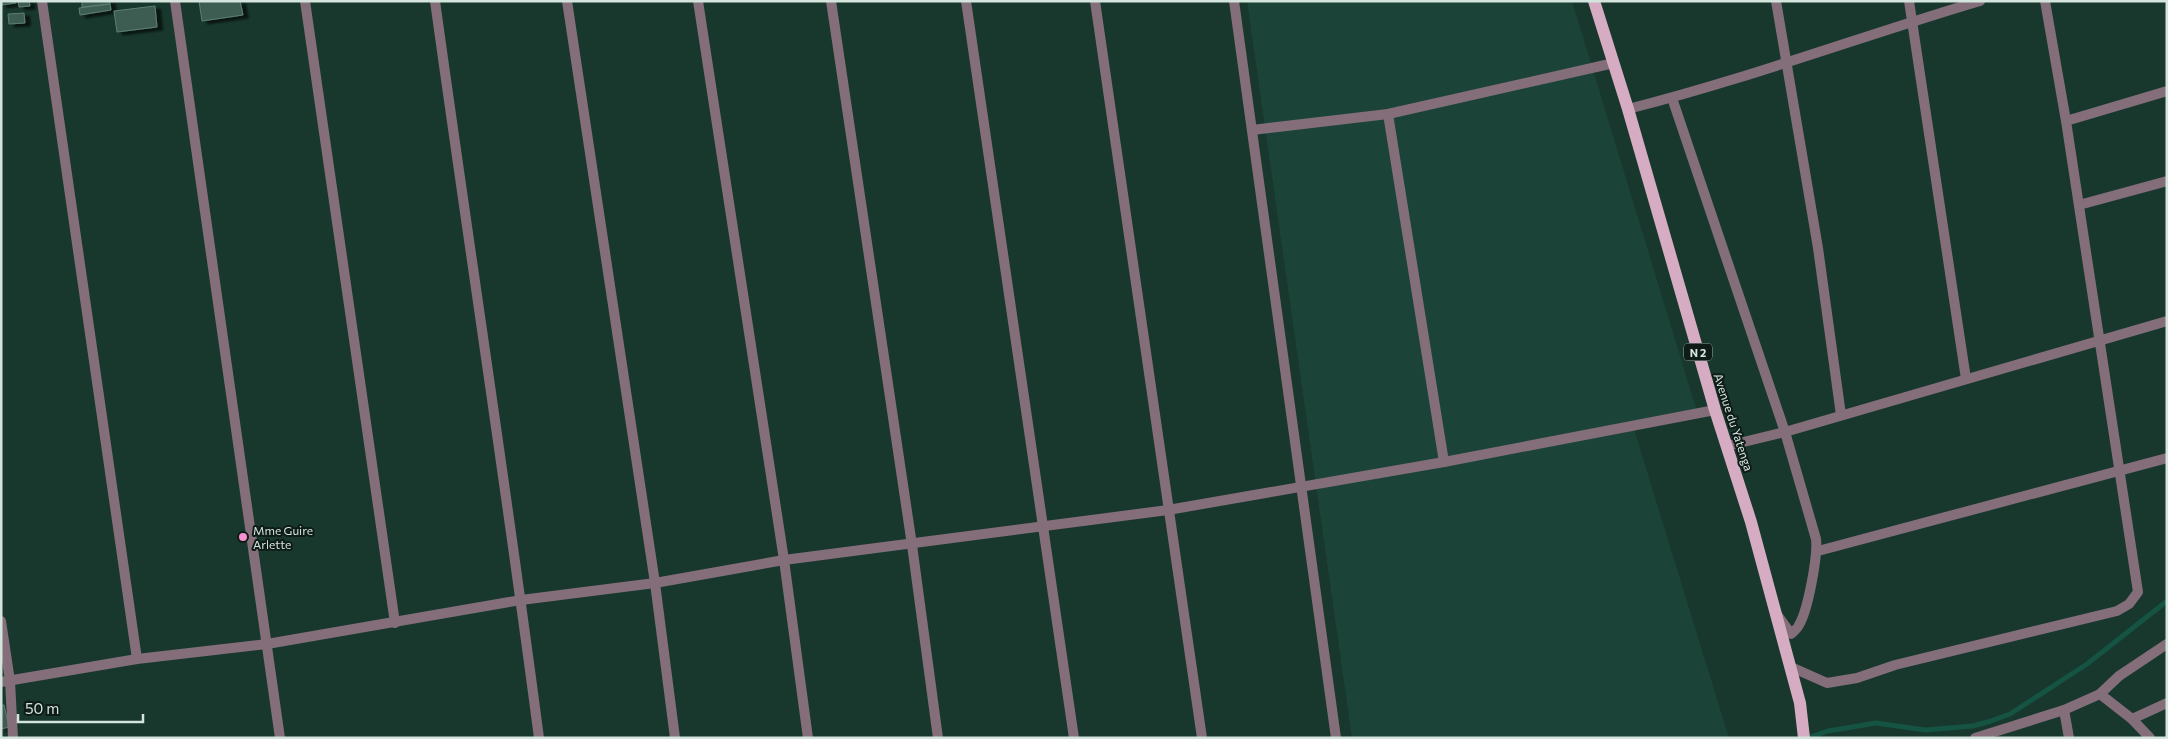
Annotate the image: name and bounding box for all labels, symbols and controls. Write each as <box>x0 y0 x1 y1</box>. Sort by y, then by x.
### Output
road number: N 2 <box>1684 344 1712 361</box>
street label: Avenue du Yatenga <box>1712 371 1756 473</box>
place label: Mme Guire Arlette <box>253 523 313 551</box>
marker: Mme Guire Arlette <box>237 531 249 543</box>
scale bar <box>18 692 142 724</box>
text: 50 m <box>25 699 59 717</box>

